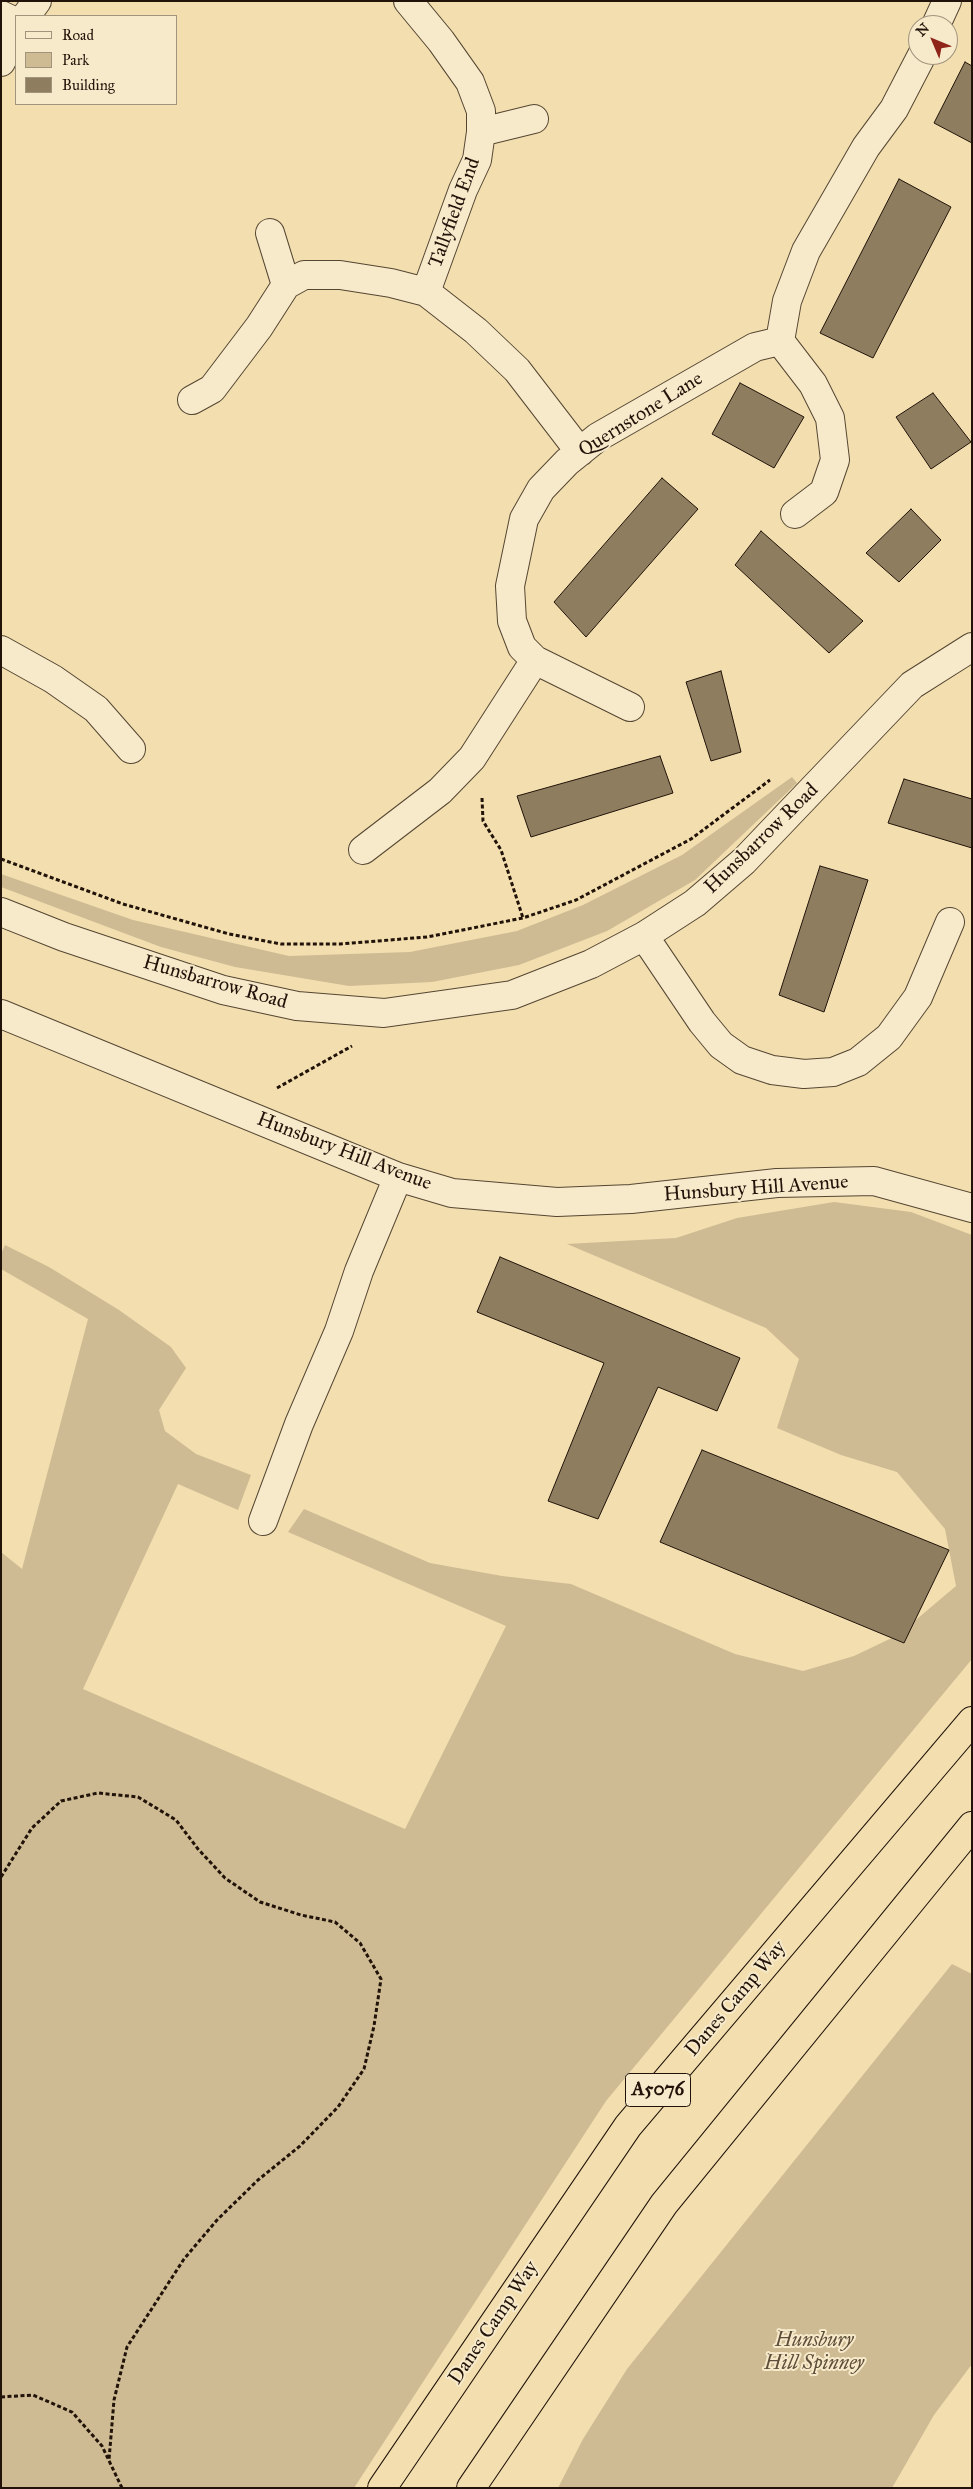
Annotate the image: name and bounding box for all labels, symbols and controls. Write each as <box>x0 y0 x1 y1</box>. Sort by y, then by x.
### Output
legend <box>15 15 178 105</box>
north arrow <box>908 15 958 65</box>
text: N <box>913 20 933 40</box>
text: Road <box>62 26 94 44</box>
text: Park <box>62 51 89 69</box>
text: Building <box>62 76 115 94</box>
street label: Tallyfield End <box>424 155 486 271</box>
street label: Quernstone Lane <box>574 367 708 463</box>
street label: Hunsbarrow Road <box>700 779 824 899</box>
street label: Hunsbarrow Road <box>140 951 290 1015</box>
street label: Hunsbury Hill Avenue <box>253 1108 435 1196</box>
street label: Hunsbury Hill Avenue <box>663 1171 849 1207</box>
street label: Danes Camp Way <box>681 1936 791 2062</box>
road number: A5076 <box>626 2074 690 2106</box>
street label: Danes Camp Way <box>444 2257 544 2389</box>
park label: Hunsbury Hill Spinney <box>764 2329 864 2376</box>

